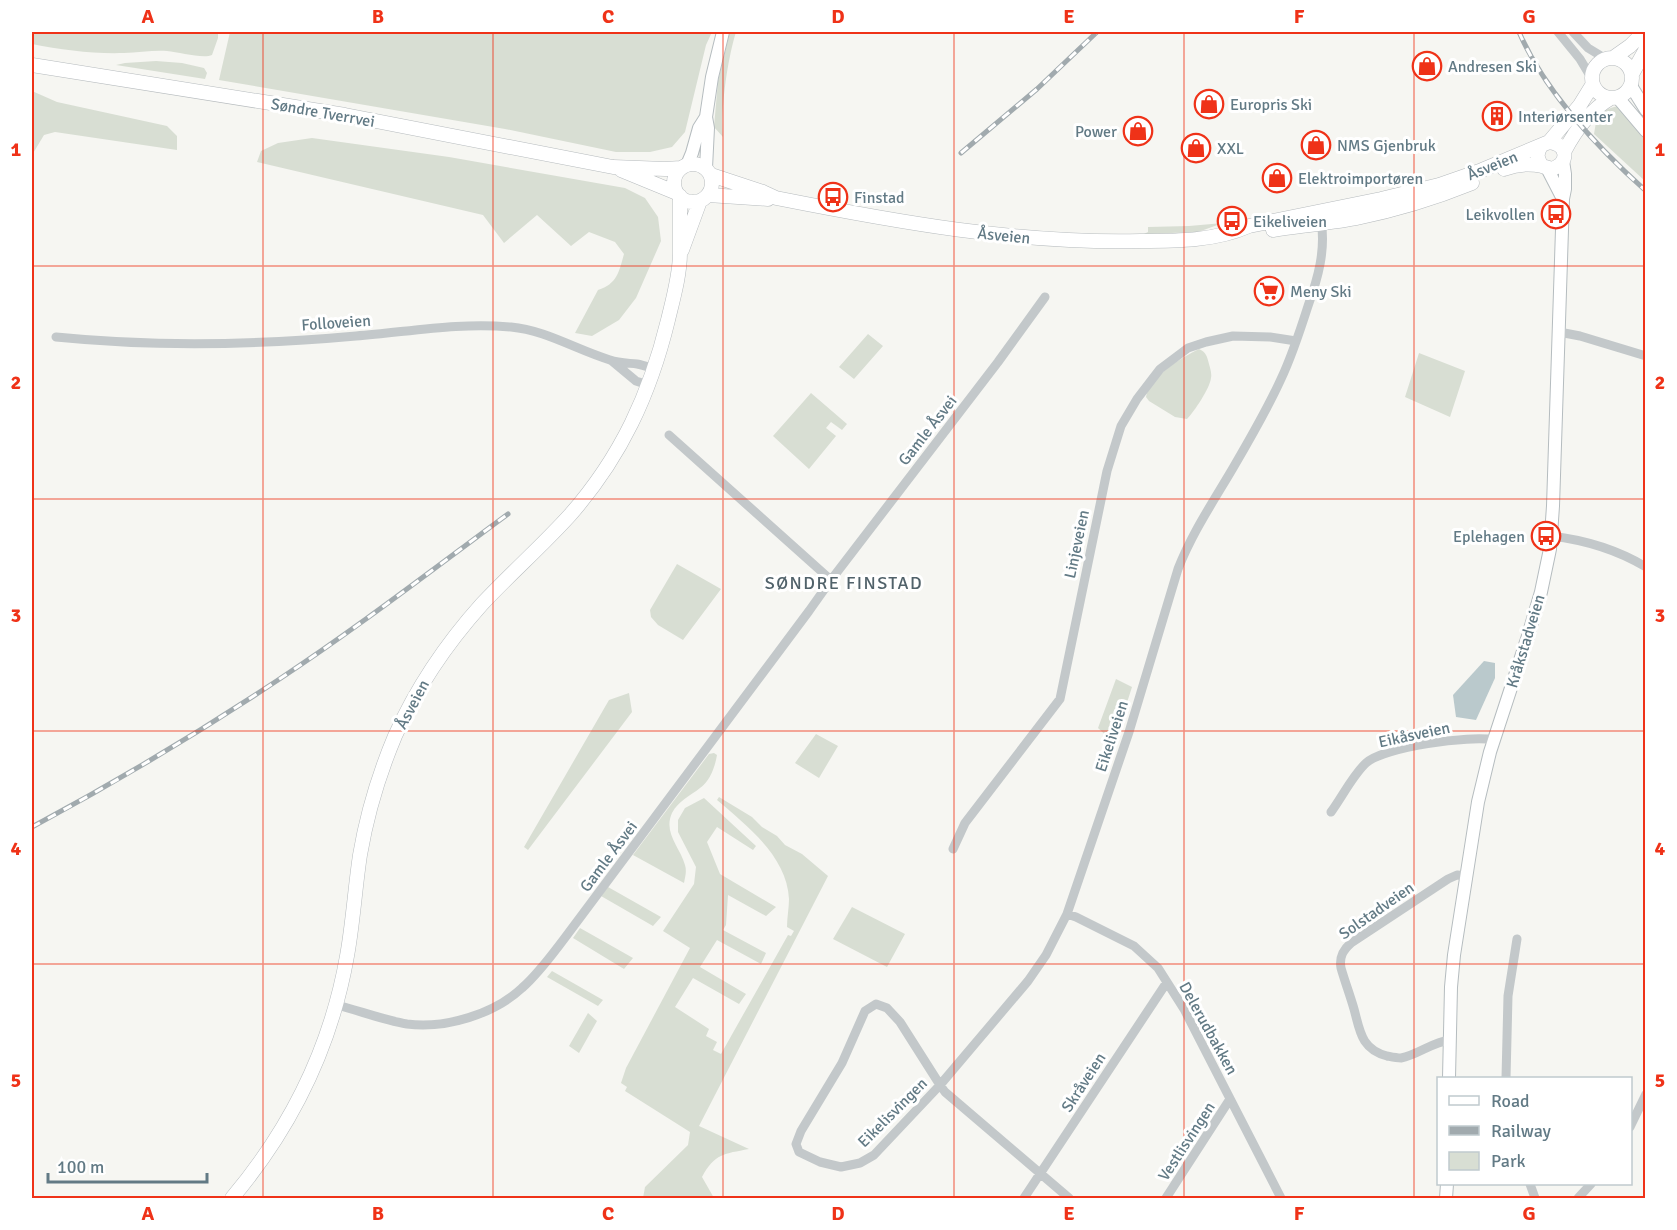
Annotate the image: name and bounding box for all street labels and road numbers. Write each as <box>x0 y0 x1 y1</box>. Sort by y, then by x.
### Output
street label: Søndre Tverrvei <box>269 94 376 132</box>
street label: Åsveien <box>1464 147 1521 185</box>
street label: Åsveien <box>977 223 1031 249</box>
street label: Folloveien <box>301 311 371 335</box>
street label: Gamle Åsvei <box>894 392 961 470</box>
street label: Linjeveien <box>1060 508 1094 580</box>
street label: Kråkstadveien <box>1502 592 1550 690</box>
street label: Åsveien <box>392 676 434 733</box>
street label: Eikeliveien <box>1091 698 1133 775</box>
street label: Eikåsveien <box>1377 718 1452 752</box>
street label: Gamle Åsvei <box>576 817 642 896</box>
street label: Solstadveien <box>1335 878 1418 944</box>
street label: Delerudbakken <box>1174 979 1242 1078</box>
street label: Skråveien <box>1057 1049 1110 1116</box>
street label: Eikelisvingen <box>854 1074 932 1152</box>
street label: Vestlisvingen <box>1154 1098 1220 1185</box>

